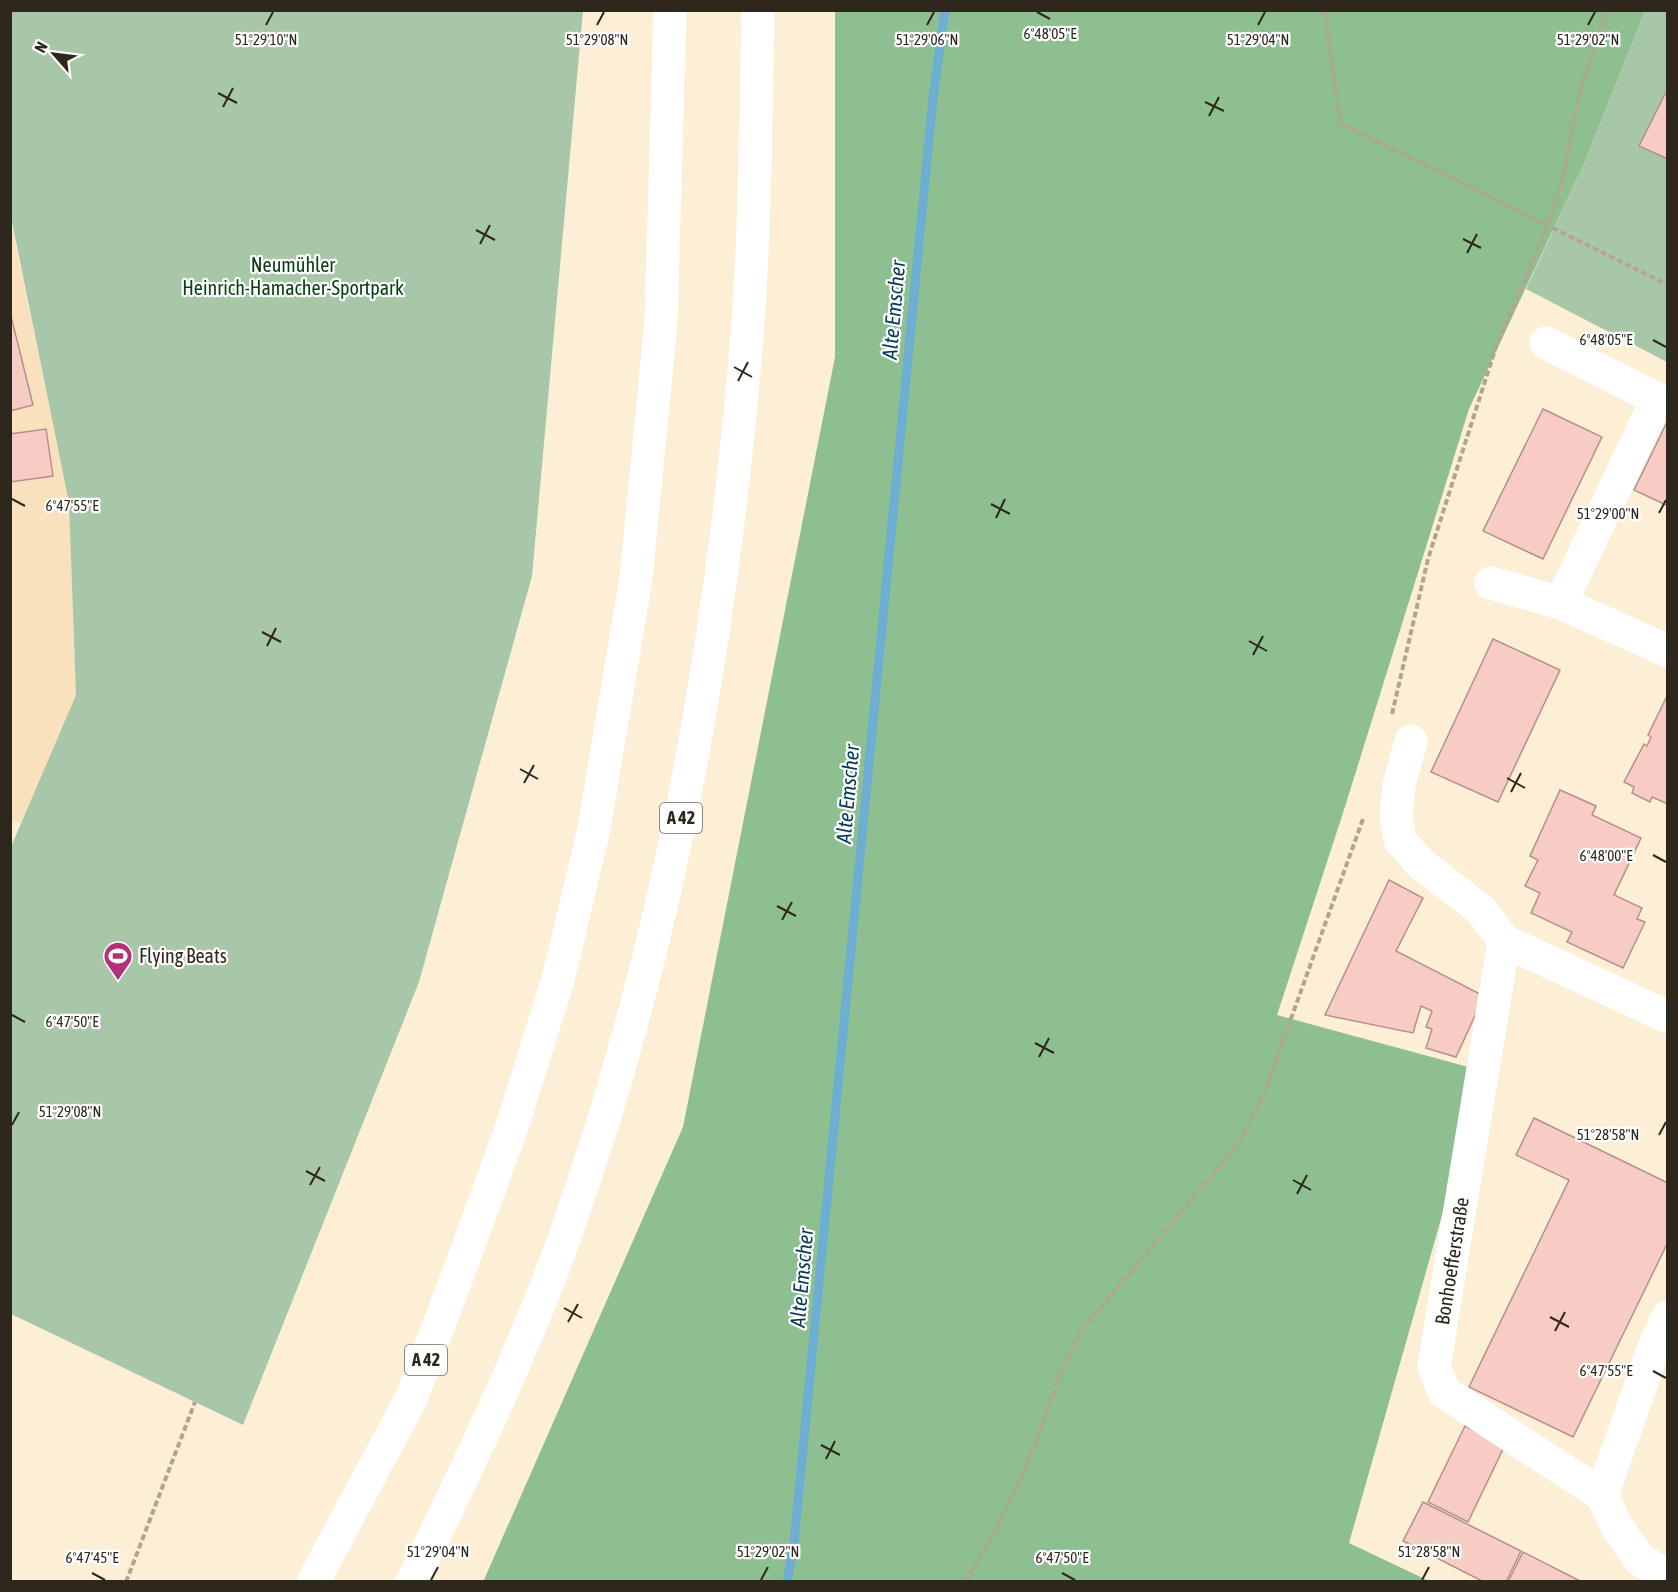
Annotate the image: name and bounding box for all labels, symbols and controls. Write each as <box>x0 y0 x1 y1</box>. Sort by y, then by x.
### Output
north arrow <box>24 24 84 84</box>
text: 6°48'05"E <box>1023 25 1077 42</box>
text: 51°29'10"N <box>235 31 297 48</box>
text: 51°29'08"N <box>566 31 628 48</box>
text: 51°29'06"N <box>896 31 958 48</box>
text: 51°29'04"N <box>1227 31 1289 48</box>
text: 51°29'02"N <box>1557 31 1619 48</box>
text: N <box>31 39 51 55</box>
park label: Neumühler Heinrich-Hamacher-Sportpark <box>182 253 404 299</box>
water label: Alte Emscher <box>877 259 909 361</box>
text: 6°48'05"E <box>1579 331 1633 348</box>
text: 6°47'55"E <box>45 497 99 514</box>
text: 51°29'00"N <box>1577 505 1639 522</box>
water label: Alte Emscher <box>831 743 863 845</box>
road number: A 42 <box>660 803 702 833</box>
text: 6°48'00"E <box>1579 847 1633 864</box>
sports icon: Flying Beats <box>102 940 134 982</box>
place label: Flying Beats <box>139 944 227 967</box>
text: 6°47'50"E <box>45 1013 99 1030</box>
text: 51°29'08"N <box>39 1103 101 1120</box>
text: 51°28'58"N <box>1577 1126 1639 1143</box>
street label: Bonhoefferstraße <box>1430 1196 1473 1326</box>
water label: Alte Emscher <box>785 1227 817 1329</box>
road number: A 42 <box>405 1345 447 1375</box>
text: 6°47'55"E <box>1579 1362 1633 1379</box>
text: 51°29'04"N <box>407 1543 469 1560</box>
text: 51°29'02"N <box>737 1543 799 1560</box>
text: 51°28'58"N <box>1398 1543 1460 1560</box>
text: 6°47'45"E <box>65 1549 119 1566</box>
text: 6°47'50"E <box>1035 1549 1089 1566</box>

